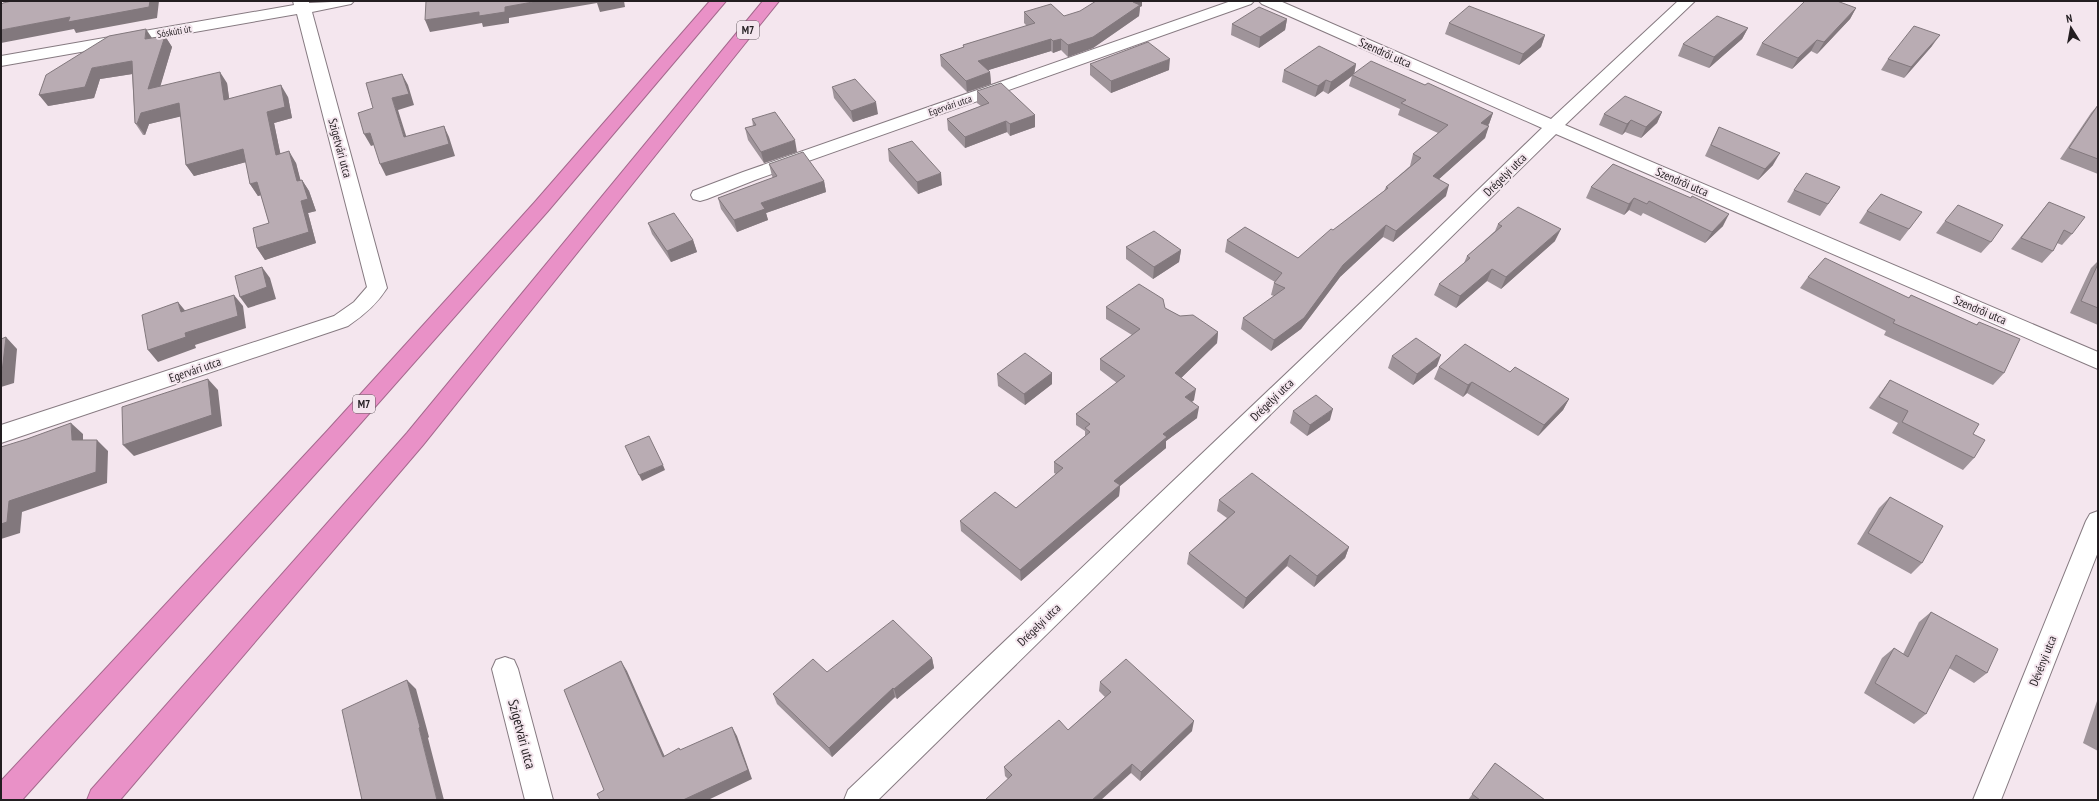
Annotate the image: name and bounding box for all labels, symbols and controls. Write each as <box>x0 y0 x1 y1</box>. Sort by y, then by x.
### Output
north arrow <box>2051 8 2091 48</box>
text: N <box>2065 11 2073 26</box>
road number: M7 <box>737 21 759 39</box>
street label: Sóskúti út <box>156 22 192 41</box>
street label: Szendrői utca <box>1357 34 1414 71</box>
street label: Egervári utca <box>927 92 974 119</box>
street label: Szigetvári utca <box>325 117 356 179</box>
street label: Drégelyi utca <box>1480 150 1529 199</box>
street label: Szendrői utca <box>1654 164 1711 199</box>
street label: Szendrői utca <box>1952 292 2009 327</box>
street label: Egervári utca <box>167 354 223 385</box>
street label: Drégelyi utca <box>1247 375 1297 424</box>
road number: M7 <box>353 395 375 413</box>
street label: Drégelyi utca <box>1014 600 1064 649</box>
street label: Dévényi utca <box>2026 633 2060 688</box>
street label: Szigetvári utca <box>504 697 540 771</box>

